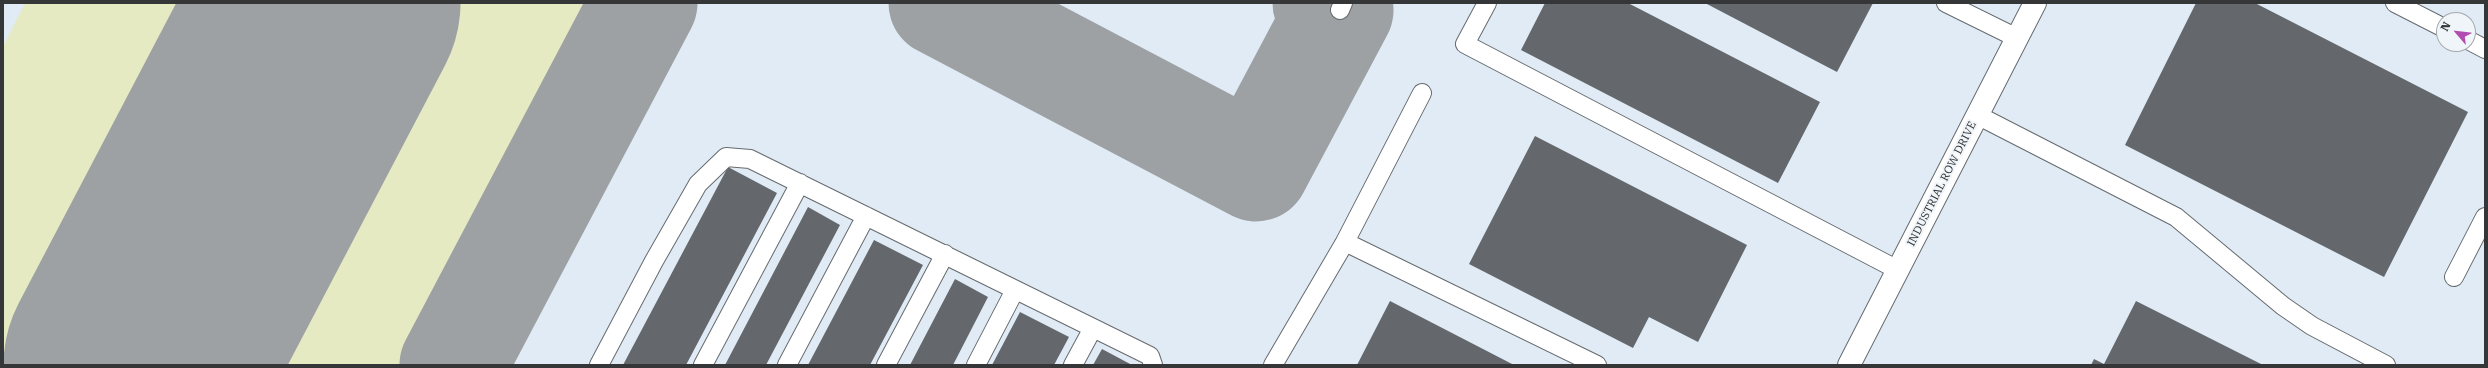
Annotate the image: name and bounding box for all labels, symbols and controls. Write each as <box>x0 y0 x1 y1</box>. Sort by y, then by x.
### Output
north arrow <box>2436 12 2476 52</box>
text: N <box>2438 20 2454 33</box>
street label: INDUSTRIAL ROW DRIVE <box>1905 119 1979 249</box>

